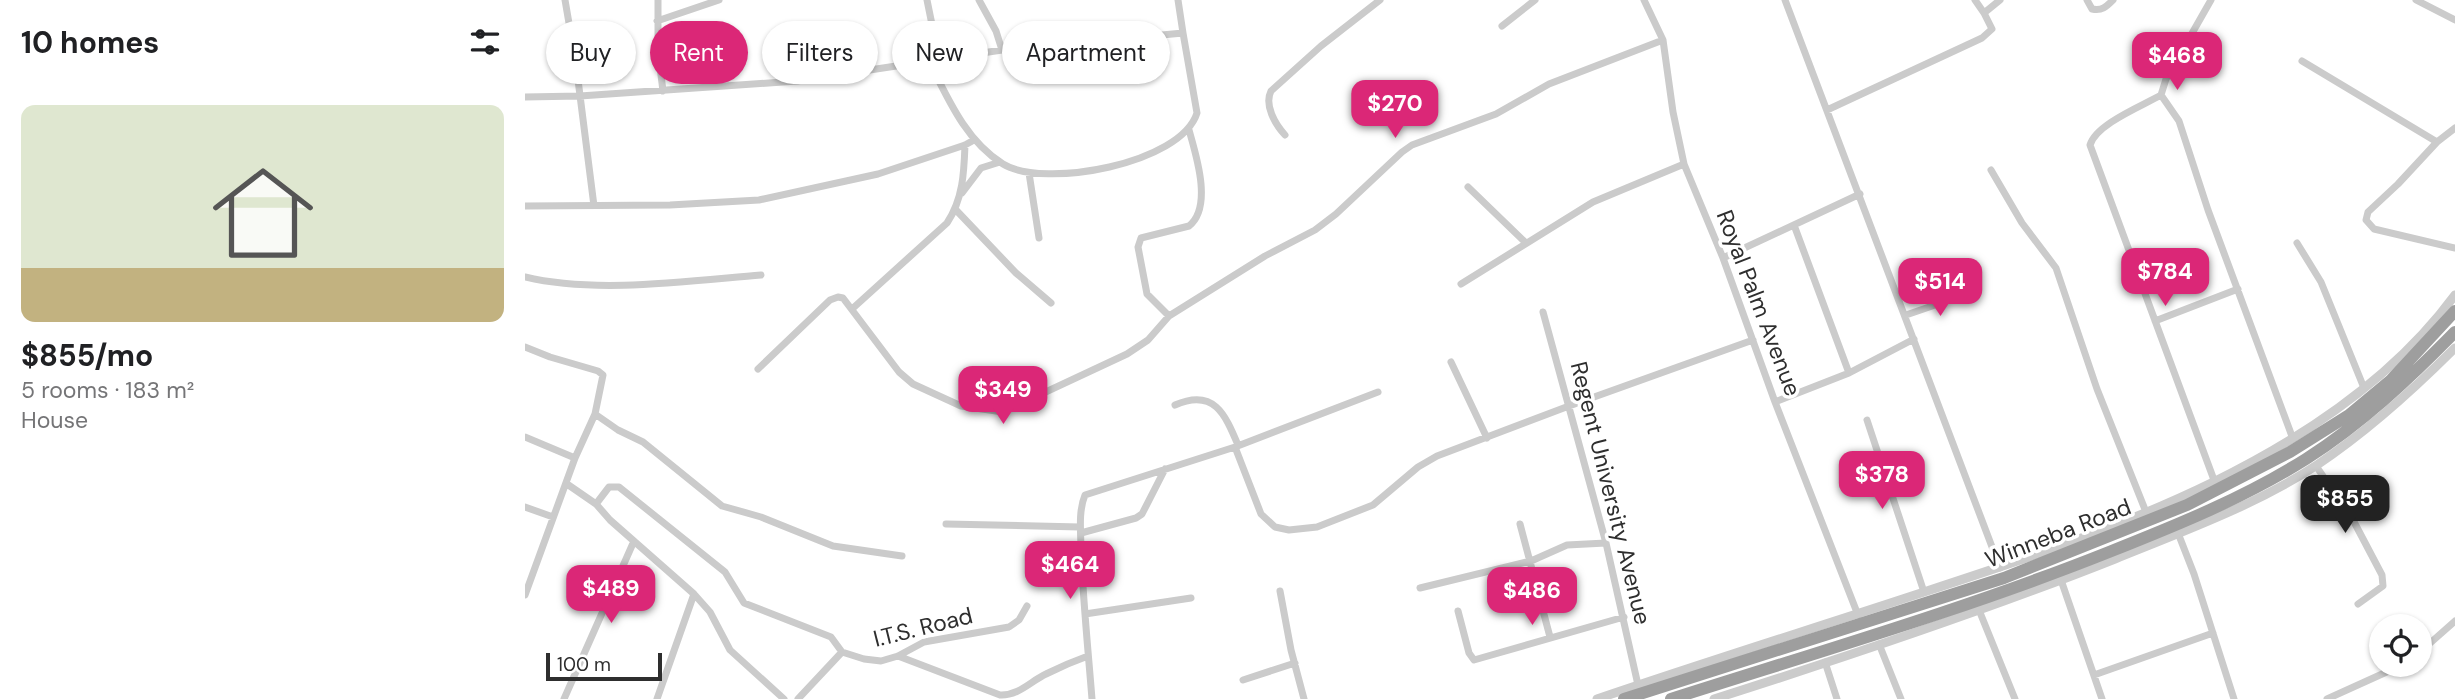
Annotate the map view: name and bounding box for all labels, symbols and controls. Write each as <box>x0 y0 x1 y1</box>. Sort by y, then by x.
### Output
chip: Buy <box>546 21 636 84</box>
chip: Rent <box>650 21 748 84</box>
chip: Filters <box>762 21 878 84</box>
chip: New <box>892 21 988 84</box>
chip: Apartment <box>1002 21 1170 84</box>
text: 10 homes <box>21 23 159 62</box>
icon: filters <box>466 23 504 61</box>
pin: $468 <box>2136 32 2218 92</box>
text: $468 <box>2148 40 2206 70</box>
pin: $270 <box>1354 80 1436 140</box>
text: $270 <box>1367 88 1423 118</box>
icon: home <box>200 150 326 276</box>
street label: Royal Palm Avenue <box>1710 206 1808 400</box>
pin: $784 <box>2124 248 2206 308</box>
text: $784 <box>2137 256 2193 286</box>
pin: $514 <box>1899 258 1981 318</box>
text: $514 <box>1914 266 1966 296</box>
text: $855/mo <box>21 336 153 375</box>
street label: Regent University Avenue <box>1564 358 1658 628</box>
pin: $349 <box>962 366 1044 426</box>
text: $349 <box>974 374 1032 404</box>
text: 5 rooms · 183 m² <box>21 375 194 405</box>
text: House <box>21 405 88 435</box>
pin: $378 <box>1841 452 1923 511</box>
text: $378 <box>1855 459 1909 489</box>
pin: $855 <box>2304 476 2386 535</box>
text: $855 <box>2316 483 2374 513</box>
street label: Winneba Road <box>1981 491 2135 575</box>
pin: $464 <box>1029 542 1111 601</box>
text: $464 <box>1041 549 1099 579</box>
pin: $489 <box>570 566 652 625</box>
pin: $486 <box>1491 568 1573 627</box>
text: $489 <box>582 573 640 603</box>
text: $486 <box>1503 575 1561 605</box>
street label: I.T.S. Road <box>870 600 976 654</box>
map controls <box>2369 614 2432 677</box>
button: locate <box>2369 614 2432 677</box>
scale bar <box>546 650 661 682</box>
text: 100 m <box>557 652 611 677</box>

